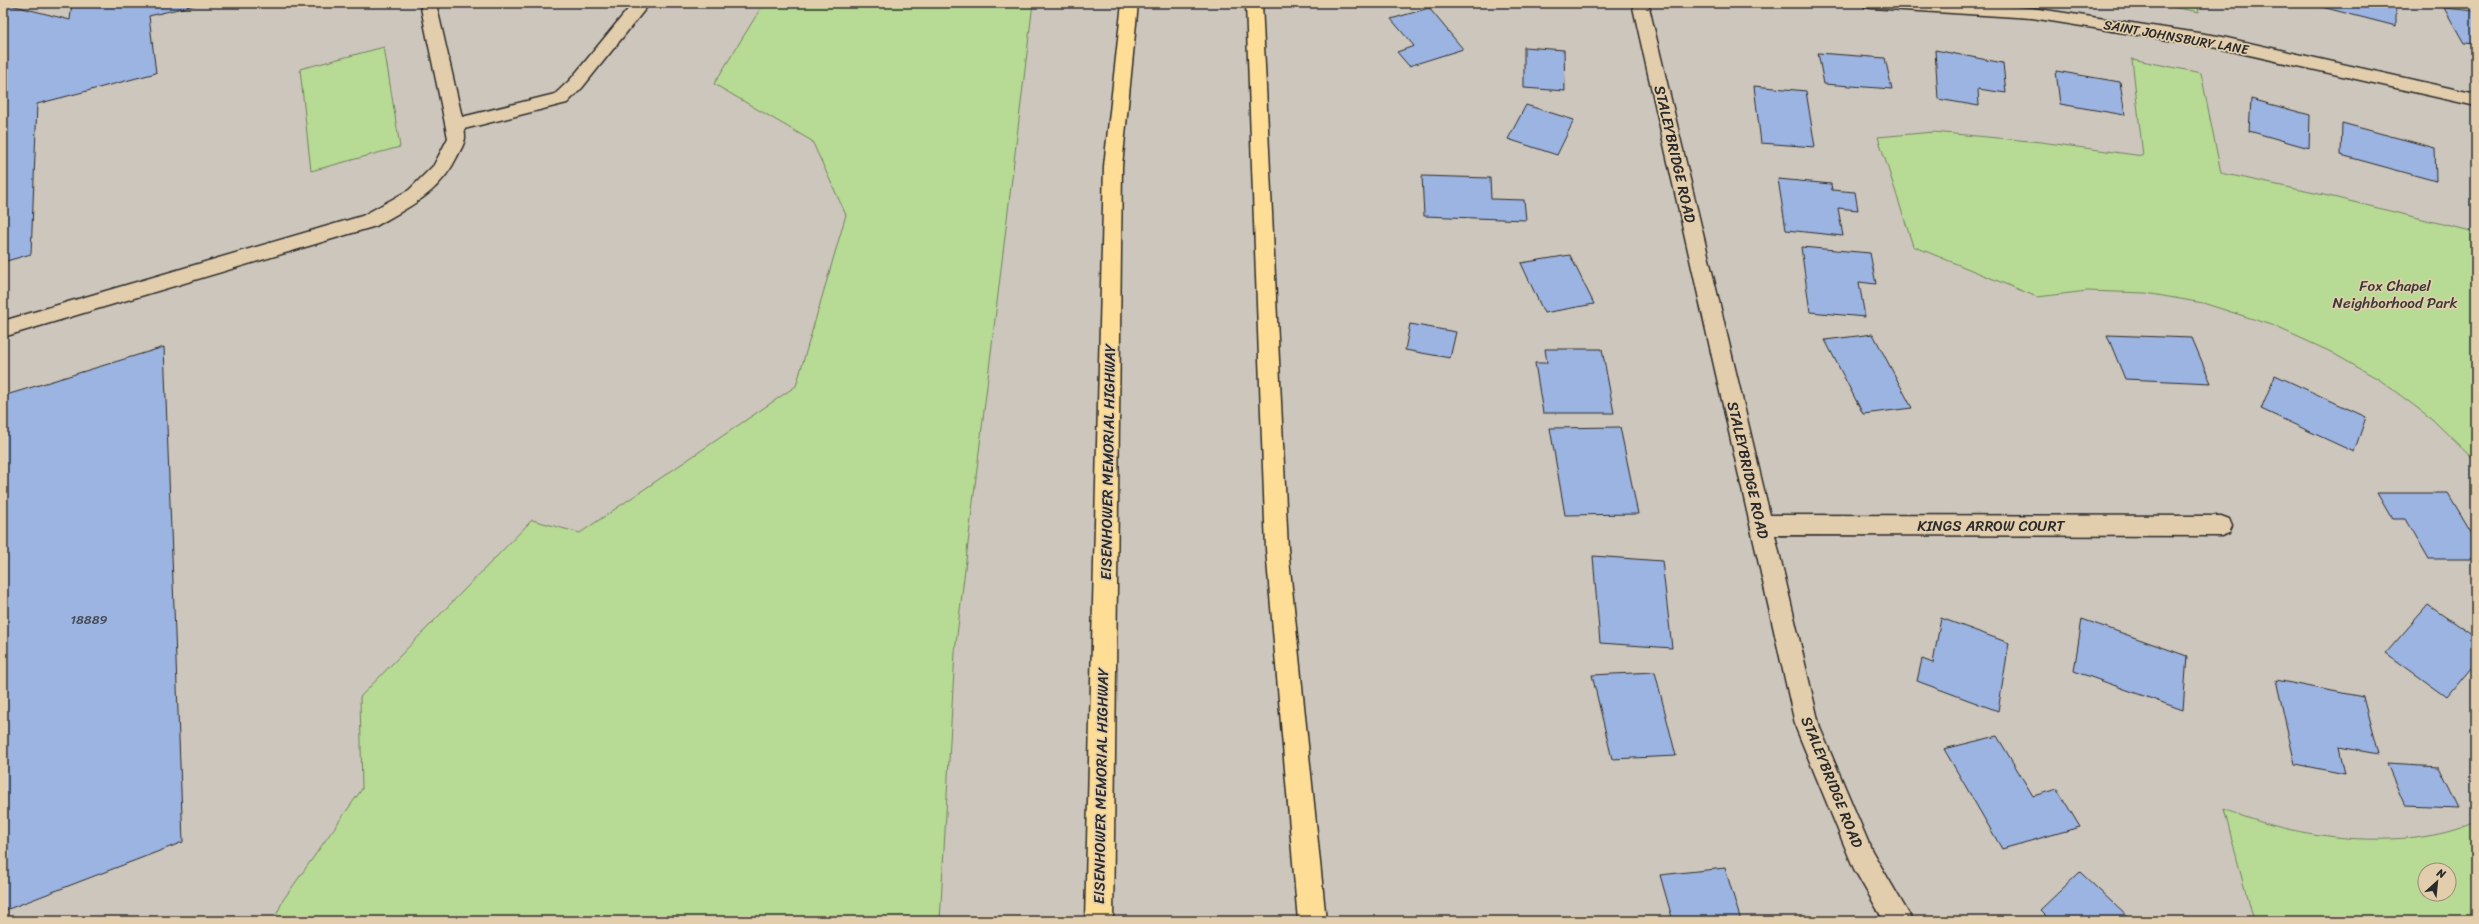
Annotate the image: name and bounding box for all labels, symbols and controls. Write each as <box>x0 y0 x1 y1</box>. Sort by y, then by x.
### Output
street label: SAINT JOHNSBURY LANE <box>2102 13 2251 61</box>
street label: STALEYBRIDGE ROAD <box>1647 83 1703 225</box>
park label: Fox Chapel Neighborhood Park <box>2333 273 2457 316</box>
street label: EISENHOWER MEMORIAL HIGHWAY <box>1093 343 1123 580</box>
street label: STALEYBRIDGE ROAD <box>1720 399 1776 541</box>
street label: KINGS ARROW COURT <box>1917 513 2066 539</box>
house number: 18889 <box>70 608 108 631</box>
street label: EISENHOWER MEMORIAL HIGHWAY <box>1086 667 1116 904</box>
street label: STALEYBRIDGE ROAD <box>1794 712 1870 852</box>
north arrow <box>2417 862 2457 902</box>
text: N <box>2433 863 2449 884</box>

